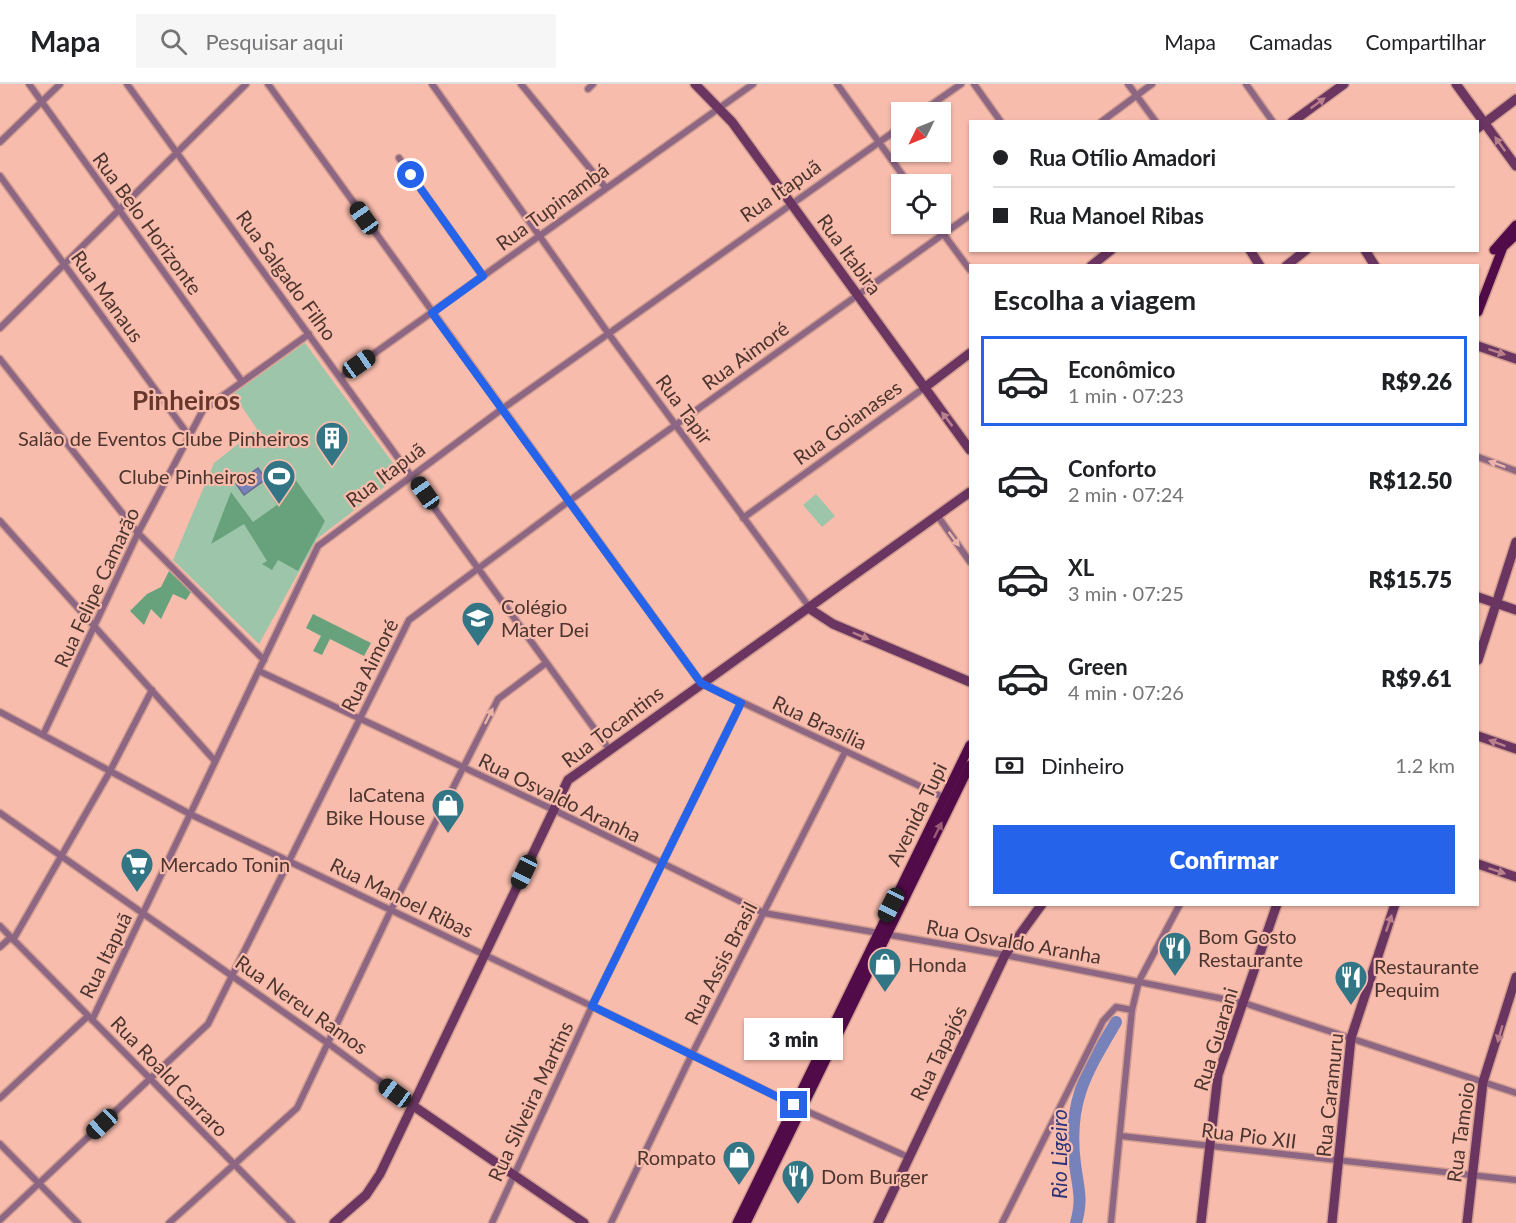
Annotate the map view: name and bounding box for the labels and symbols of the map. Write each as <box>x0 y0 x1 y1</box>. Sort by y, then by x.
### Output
one-way arrow <box>1309 97 1325 109</box>
north arrow <box>891 102 951 162</box>
one-way arrow <box>1495 137 1507 152</box>
street label: Rua Belo Horizonte <box>88 147 208 299</box>
street label: Rua Itapuã <box>735 153 825 227</box>
street label: Rua Tupinambá <box>491 157 613 255</box>
route start <box>397 161 424 188</box>
car <box>346 198 382 238</box>
street label: Rua Salgado Filho <box>232 205 342 345</box>
street label: Rua Itabira <box>813 209 887 299</box>
street label: Rua Manaus <box>67 245 149 347</box>
street label: Rua Aimoré <box>697 316 793 394</box>
car <box>339 346 379 382</box>
one-way arrow <box>1488 348 1506 358</box>
street label: Rua Tapir <box>652 369 719 449</box>
street label: Rua Goianases <box>788 375 906 469</box>
district label: Pinheiros <box>132 384 240 416</box>
one-way arrow <box>942 412 954 427</box>
building icon: Salão de Eventos Clube Pinheiros <box>314 420 350 467</box>
place label: Salão de Eventos Clube Pinheiros <box>18 426 309 450</box>
street label: Rua Itapuã <box>341 436 429 512</box>
sports icon: Clube Pinheiros <box>261 458 297 505</box>
one-way arrow <box>1488 459 1506 468</box>
place label: Clube Pinheiros <box>119 464 256 488</box>
car <box>407 473 443 513</box>
street label: Rua Felipe Camarão <box>48 503 144 671</box>
one-way arrow <box>947 531 959 546</box>
place label: Colégio Mater Dei <box>501 594 589 641</box>
school or university icon: Colégio Mater Dei <box>460 600 496 647</box>
street label: Rua Aimoré <box>335 614 403 716</box>
one-way arrow <box>853 631 871 641</box>
street label: Rua Tocantins <box>556 680 668 772</box>
street label: Rua Brasília <box>769 690 871 754</box>
one-way arrow <box>484 708 494 725</box>
one-way arrow <box>1488 737 1506 747</box>
street label: Rua Osvaldo Aranha <box>475 747 645 847</box>
street label: Avenida Tupi <box>881 758 951 870</box>
place label: laCatena Bike House <box>326 782 425 829</box>
shop icon: laCatena Bike House <box>430 787 466 834</box>
one-way arrow <box>933 821 943 839</box>
supermarket icon: Mercado Tonin <box>119 846 155 893</box>
place label: Mercado Tonin <box>160 852 290 876</box>
street label: Rua Manoel Ribas <box>326 852 478 942</box>
car <box>508 852 540 892</box>
one-way arrow <box>1488 866 1506 876</box>
car <box>875 885 907 925</box>
street label: Rua Assis Brasil <box>679 897 761 1029</box>
street label: Rua Itapuã <box>74 908 136 1002</box>
street label: Rua Osvaldo Aranha <box>925 914 1103 968</box>
one-way arrow <box>1384 914 1394 932</box>
place label: Bom Gosto Restaurante <box>1198 924 1303 971</box>
restaurant icon: Bom Gosto Restaurante <box>1157 930 1193 977</box>
shop icon: Honda <box>867 946 903 993</box>
street label: Rua Nereu Ramos <box>231 949 373 1059</box>
place label: Honda <box>908 952 967 976</box>
place label: Restaurante Pequim <box>1374 954 1479 1001</box>
restaurant icon: Restaurante Pequim <box>1333 959 1369 1006</box>
street label: Rua Guarani <box>1188 984 1242 1094</box>
street label: Rua Tapajós <box>905 1001 971 1105</box>
street label: Rua Roald Carraro <box>106 1011 234 1141</box>
street label: Rua Silveira Martins <box>482 1017 578 1185</box>
callout: 3 min <box>744 1018 844 1060</box>
one-way arrow <box>1495 1025 1504 1043</box>
street label: Rua Caramuru <box>1311 1032 1347 1158</box>
car <box>375 1075 415 1111</box>
street label: Rua Tamoio <box>1441 1080 1479 1184</box>
route end <box>780 1091 807 1118</box>
car <box>83 1105 121 1143</box>
water label: Rio Ligeiro <box>1046 1109 1071 1199</box>
street label: Rua Pio XII <box>1200 1117 1298 1153</box>
shop icon: Rompato <box>721 1139 757 1186</box>
place label: Rompato <box>637 1145 716 1169</box>
restaurant icon: Dom Burger <box>780 1158 816 1205</box>
place label: Dom Burger <box>821 1164 929 1188</box>

